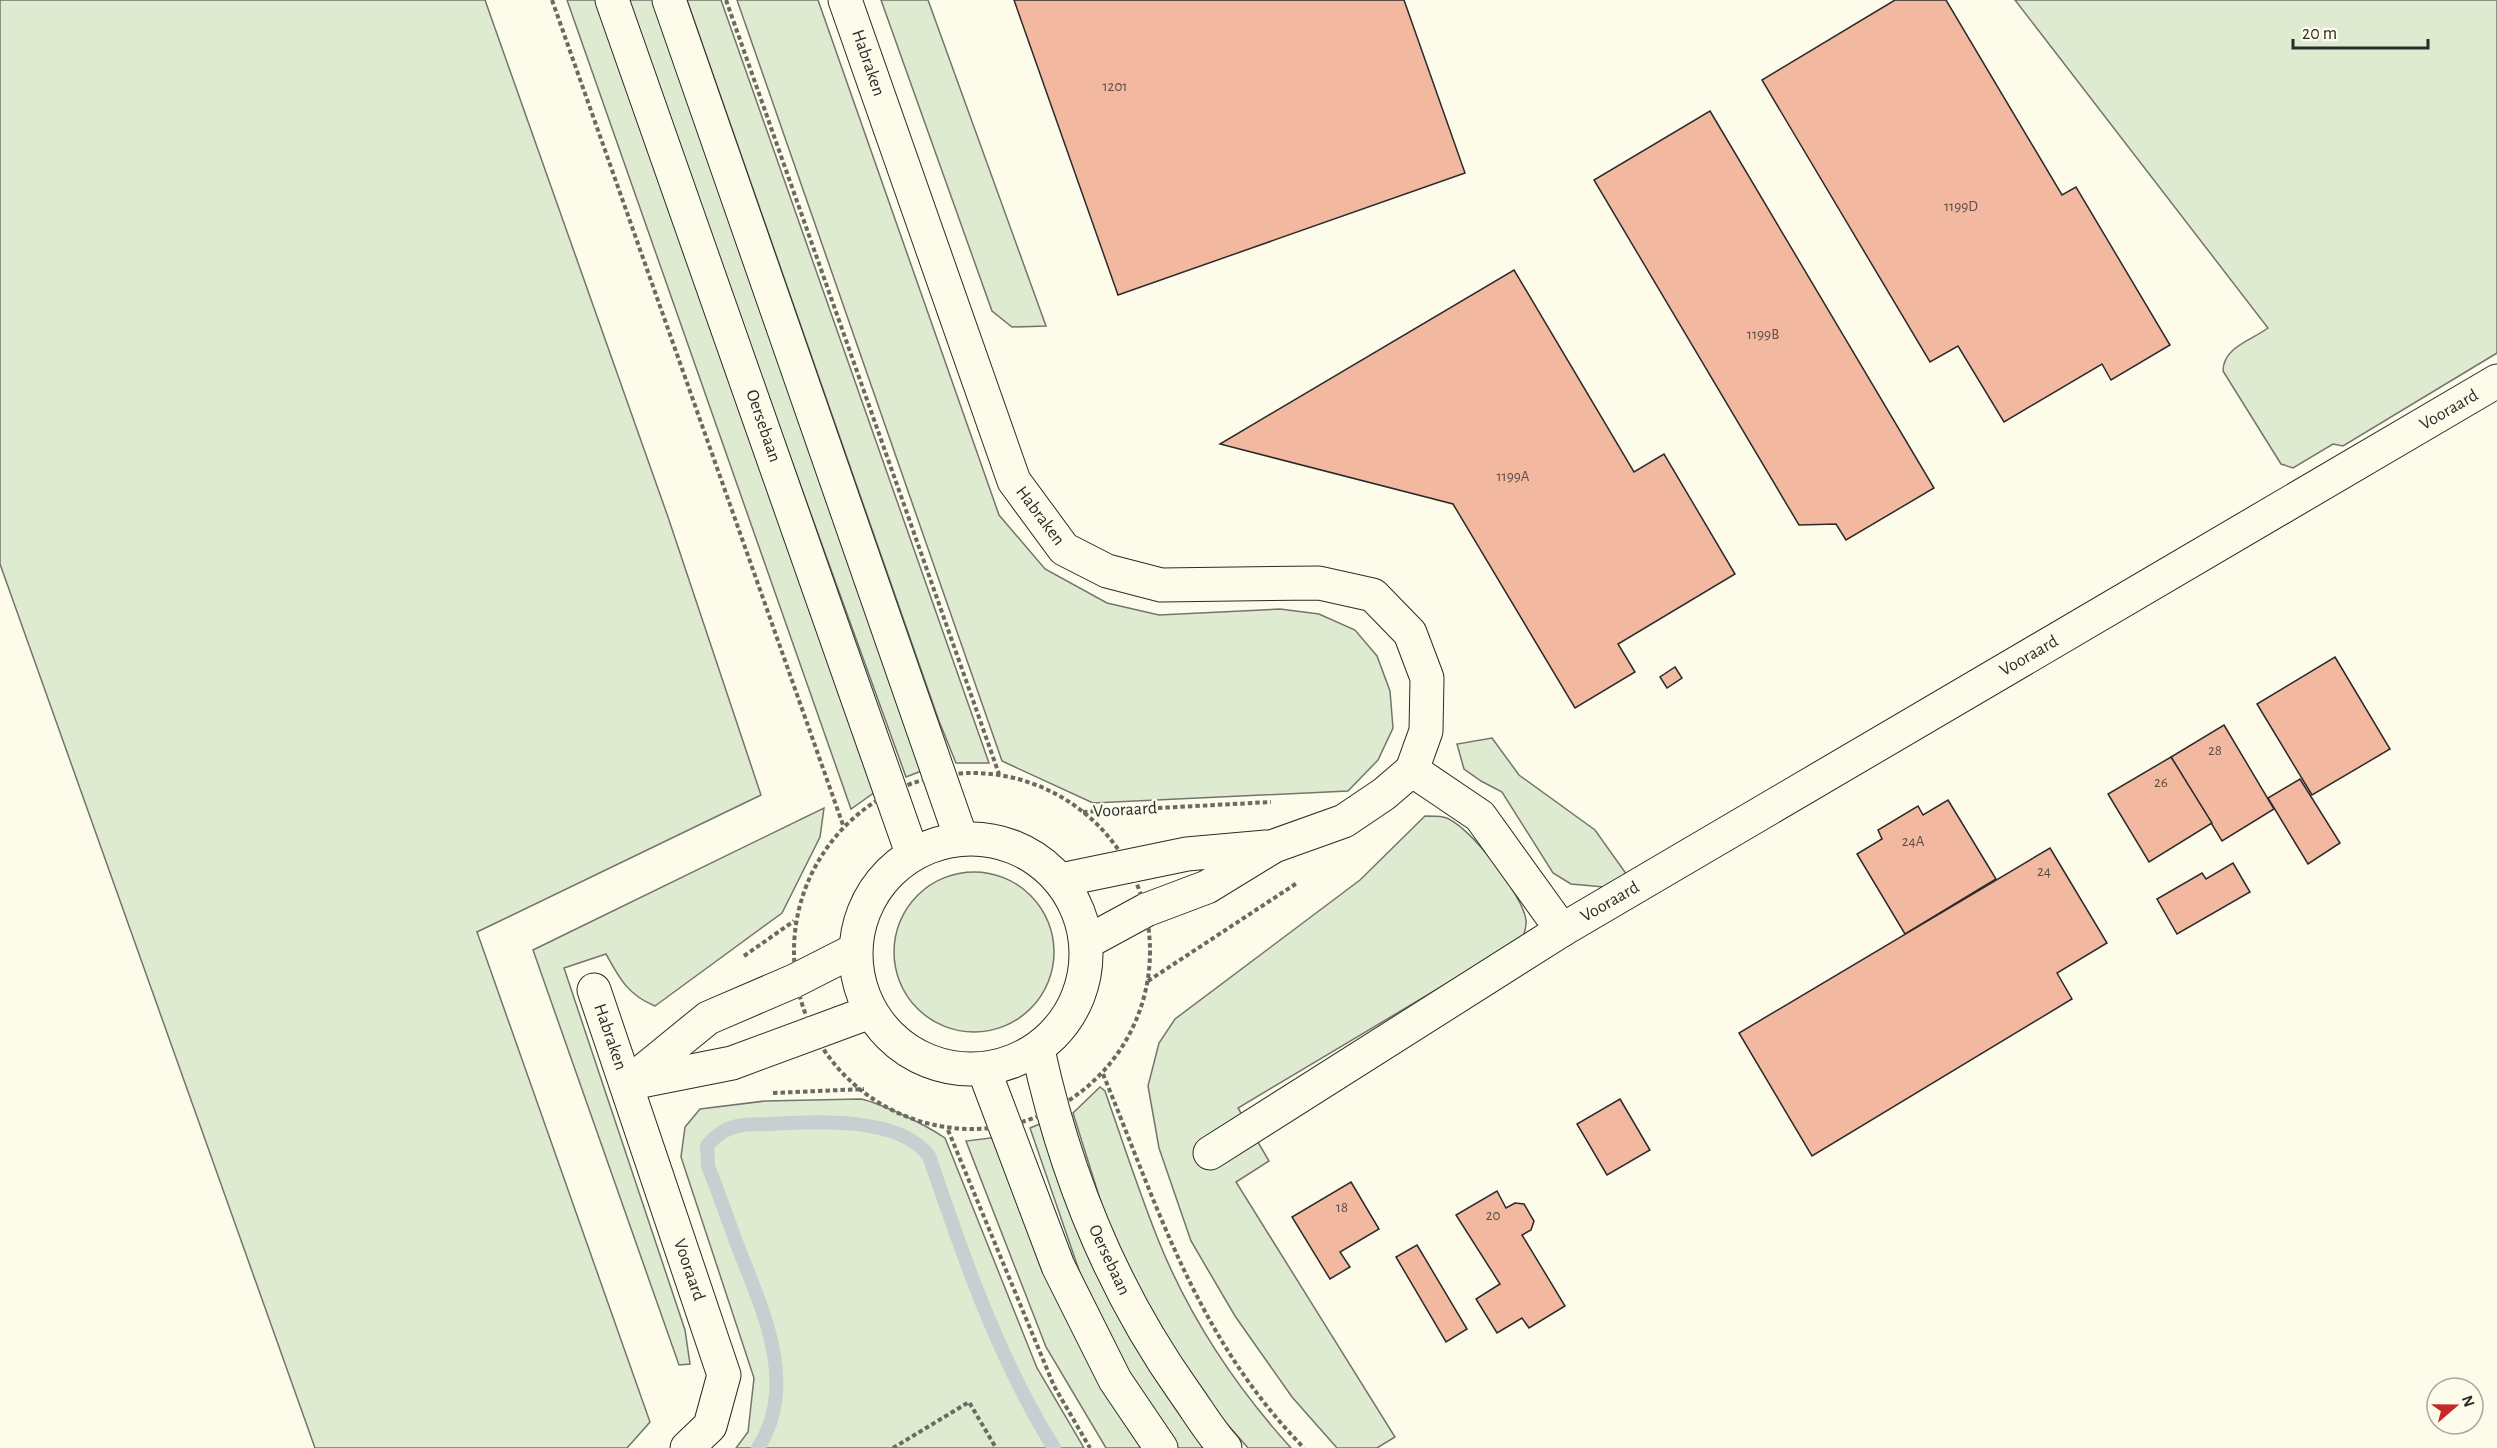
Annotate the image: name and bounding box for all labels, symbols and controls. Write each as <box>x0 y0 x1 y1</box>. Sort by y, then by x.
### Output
scale bar <box>2293 12 2428 50</box>
text: 20 m <box>2302 25 2337 43</box>
street label: Habraken <box>848 28 888 98</box>
house number: 1201 <box>1102 79 1128 94</box>
house number: 1199D <box>1944 199 1978 214</box>
house number: 1199B <box>1747 327 1779 342</box>
street label: Vooraard <box>2417 386 2481 434</box>
street label: Oersebaan <box>742 387 784 465</box>
house number: 1199A <box>1496 469 1530 484</box>
street label: Habraken <box>1012 483 1068 549</box>
street label: Vooraard <box>1997 632 2061 680</box>
house number: 28 <box>2208 743 2222 758</box>
house number: 26 <box>2154 775 2168 790</box>
street label: Vooraard <box>1093 799 1157 821</box>
house number: 24A <box>1902 834 1925 849</box>
house number: 24 <box>2037 864 2051 879</box>
street label: Vooraard <box>1578 878 1642 926</box>
street label: Habraken <box>590 1002 630 1072</box>
house number: 18 <box>1336 1200 1348 1215</box>
house number: 20 <box>1486 1208 1500 1223</box>
street label: Oersebaan <box>1085 1222 1133 1298</box>
street label: Vooraard <box>670 1237 708 1303</box>
north arrow <box>2425 1376 2485 1436</box>
text: N <box>2459 1393 2478 1409</box>

